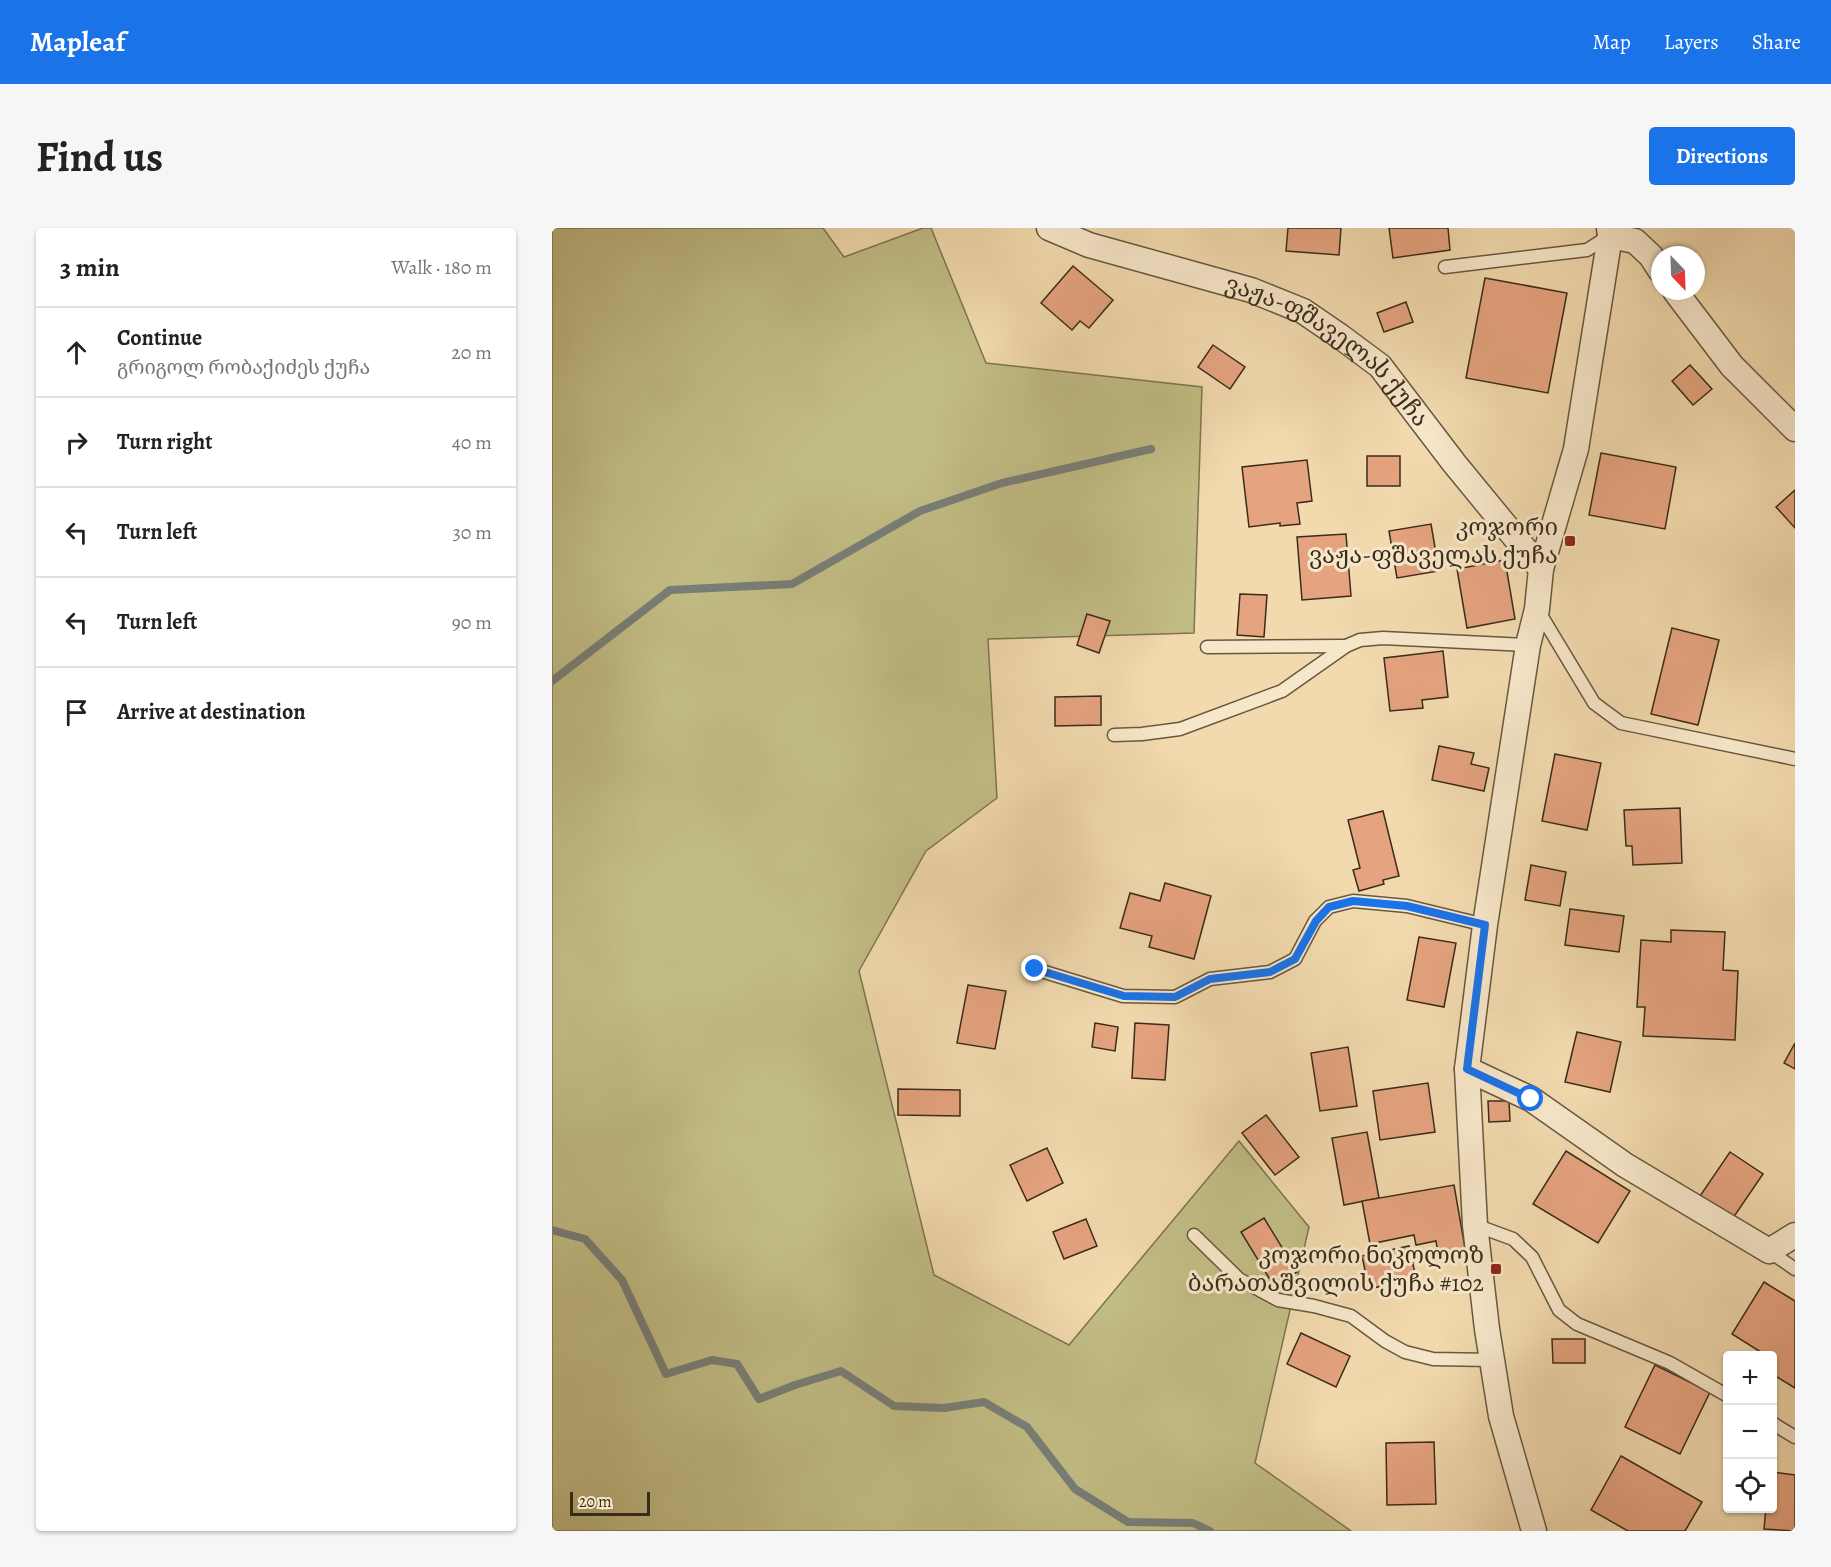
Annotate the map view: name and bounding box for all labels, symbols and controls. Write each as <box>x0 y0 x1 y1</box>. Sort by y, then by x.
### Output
text: Mapleaf <box>30 23 125 61</box>
text: Map <box>1592 28 1631 56</box>
text: Layers <box>1664 28 1719 56</box>
text: Share <box>1752 28 1801 56</box>
button: Directions <box>1649 127 1795 185</box>
text: Find us <box>36 128 163 185</box>
north arrow <box>1651 246 1705 300</box>
text: 3 min <box>60 250 120 285</box>
text: Walk · 180 m <box>391 254 492 281</box>
street label: ვაჟა-ფშაველას ქუჩა <box>1222 268 1437 433</box>
text: Continue <box>117 323 202 353</box>
icon: ahead <box>60 336 93 369</box>
text: 20 m <box>451 339 492 366</box>
text: გრიგოლ რობაქიძეს ქუჩა <box>117 354 370 381</box>
icon: right <box>60 426 93 459</box>
text: Turn right <box>117 427 213 457</box>
text: 40 m <box>452 429 492 456</box>
place label: კოჯორი ვაჟა-ფშაველას ქუჩა <box>1309 511 1558 571</box>
icon: left <box>60 516 93 549</box>
text: Turn left <box>117 517 197 547</box>
text: 30 m <box>452 519 492 546</box>
marker: კოჯორი ვაჟა-ფშაველას ქუჩა <box>1563 534 1577 548</box>
icon: left <box>60 606 93 639</box>
text: Turn left <box>117 607 197 637</box>
text: 90 m <box>452 609 492 636</box>
icon: arrive <box>60 696 93 729</box>
text: Arrive at destination <box>117 697 306 727</box>
route end <box>1021 955 1047 981</box>
route start <box>1517 1085 1543 1111</box>
place label: კოჯორი ნიკოლოზ ბარათაშვილის ქუჩა #102 <box>1188 1239 1484 1299</box>
marker: კოჯორი ნიკოლოზ ბარათაშვილის ქუჩა #102 <box>1489 1262 1503 1276</box>
map controls <box>1723 1351 1777 1513</box>
button: + <box>1723 1351 1777 1405</box>
button: − <box>1723 1405 1777 1459</box>
button: locate <box>1723 1459 1777 1513</box>
scale bar <box>570 1489 650 1516</box>
text: 20 m <box>579 1491 612 1513</box>

